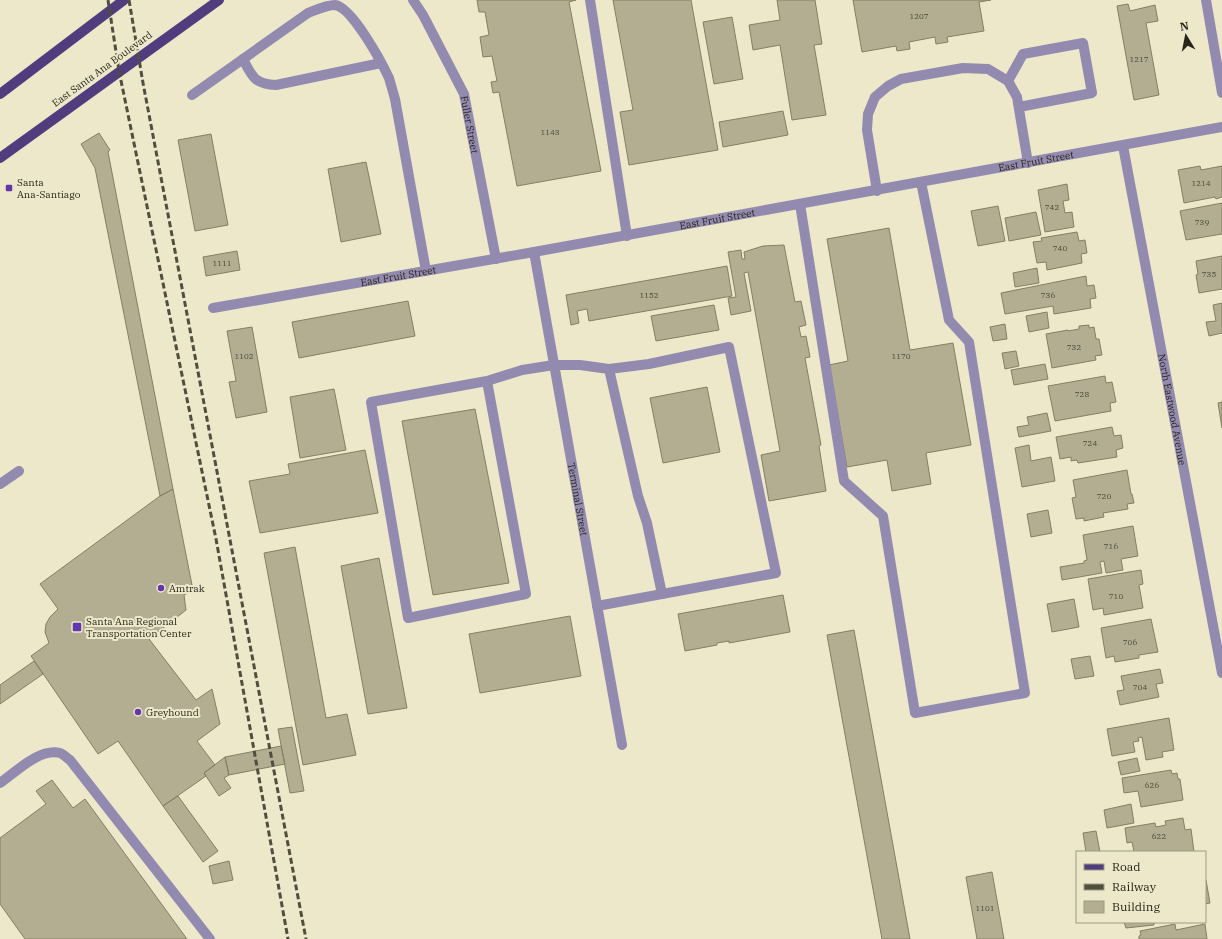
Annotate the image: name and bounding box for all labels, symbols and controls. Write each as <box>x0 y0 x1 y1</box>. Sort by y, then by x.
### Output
house number: 1207 <box>909 11 929 21</box>
north arrow <box>1166 16 1206 56</box>
text: N <box>1179 18 1190 34</box>
street label: East Santa Ana Boulevard <box>49 28 155 110</box>
house number: 1217 <box>1129 54 1149 64</box>
street label: Fuller Street <box>458 94 482 155</box>
house number: 1143 <box>540 127 560 137</box>
street label: East Fruit Street <box>997 147 1075 174</box>
place label: Santa Ana-Santiago <box>17 176 81 201</box>
house number: 1214 <box>1191 178 1211 188</box>
marker: Santa Ana-Santiago <box>4 183 14 193</box>
house number: 742 <box>1045 202 1059 212</box>
street label: East Fruit Street <box>678 205 756 232</box>
house number: 739 <box>1195 217 1209 227</box>
house number: 740 <box>1053 243 1067 253</box>
house number: 1111 <box>212 258 232 268</box>
street label: East Fruit Street <box>359 263 438 289</box>
house number: 735 <box>1202 269 1216 279</box>
house number: 1152 <box>639 290 659 300</box>
house number: 736 <box>1041 290 1055 300</box>
house number: 732 <box>1067 342 1081 352</box>
house number: 1102 <box>234 351 254 361</box>
house number: 1170 <box>891 351 911 361</box>
street label: North Eastwood Avenue <box>1156 353 1189 466</box>
house number: 728 <box>1075 389 1089 399</box>
house number: 724 <box>1083 438 1097 448</box>
street label: Terminal Street <box>565 462 591 537</box>
house number: 720 <box>1097 491 1111 501</box>
house number: 716 <box>1104 541 1118 551</box>
place label: Amtrak <box>169 582 205 595</box>
marker: Amtrak <box>156 583 166 593</box>
house number: 710 <box>1109 591 1123 601</box>
place label: Santa Ana Regional Transportation Center <box>86 615 192 640</box>
marker: Santa Ana Regional Transportation Center <box>71 621 83 633</box>
house number: 706 <box>1123 637 1137 647</box>
house number: 704 <box>1133 682 1147 692</box>
place label: Greyhound <box>146 706 199 719</box>
marker: Greyhound <box>133 707 143 717</box>
house number: 626 <box>1145 780 1159 790</box>
house number: 622 <box>1152 831 1166 841</box>
legend <box>1076 851 1206 923</box>
text: Road <box>1112 859 1141 874</box>
text: Railway <box>1112 879 1157 894</box>
text: Building <box>1112 899 1160 914</box>
house number: 1101 <box>975 903 995 913</box>

